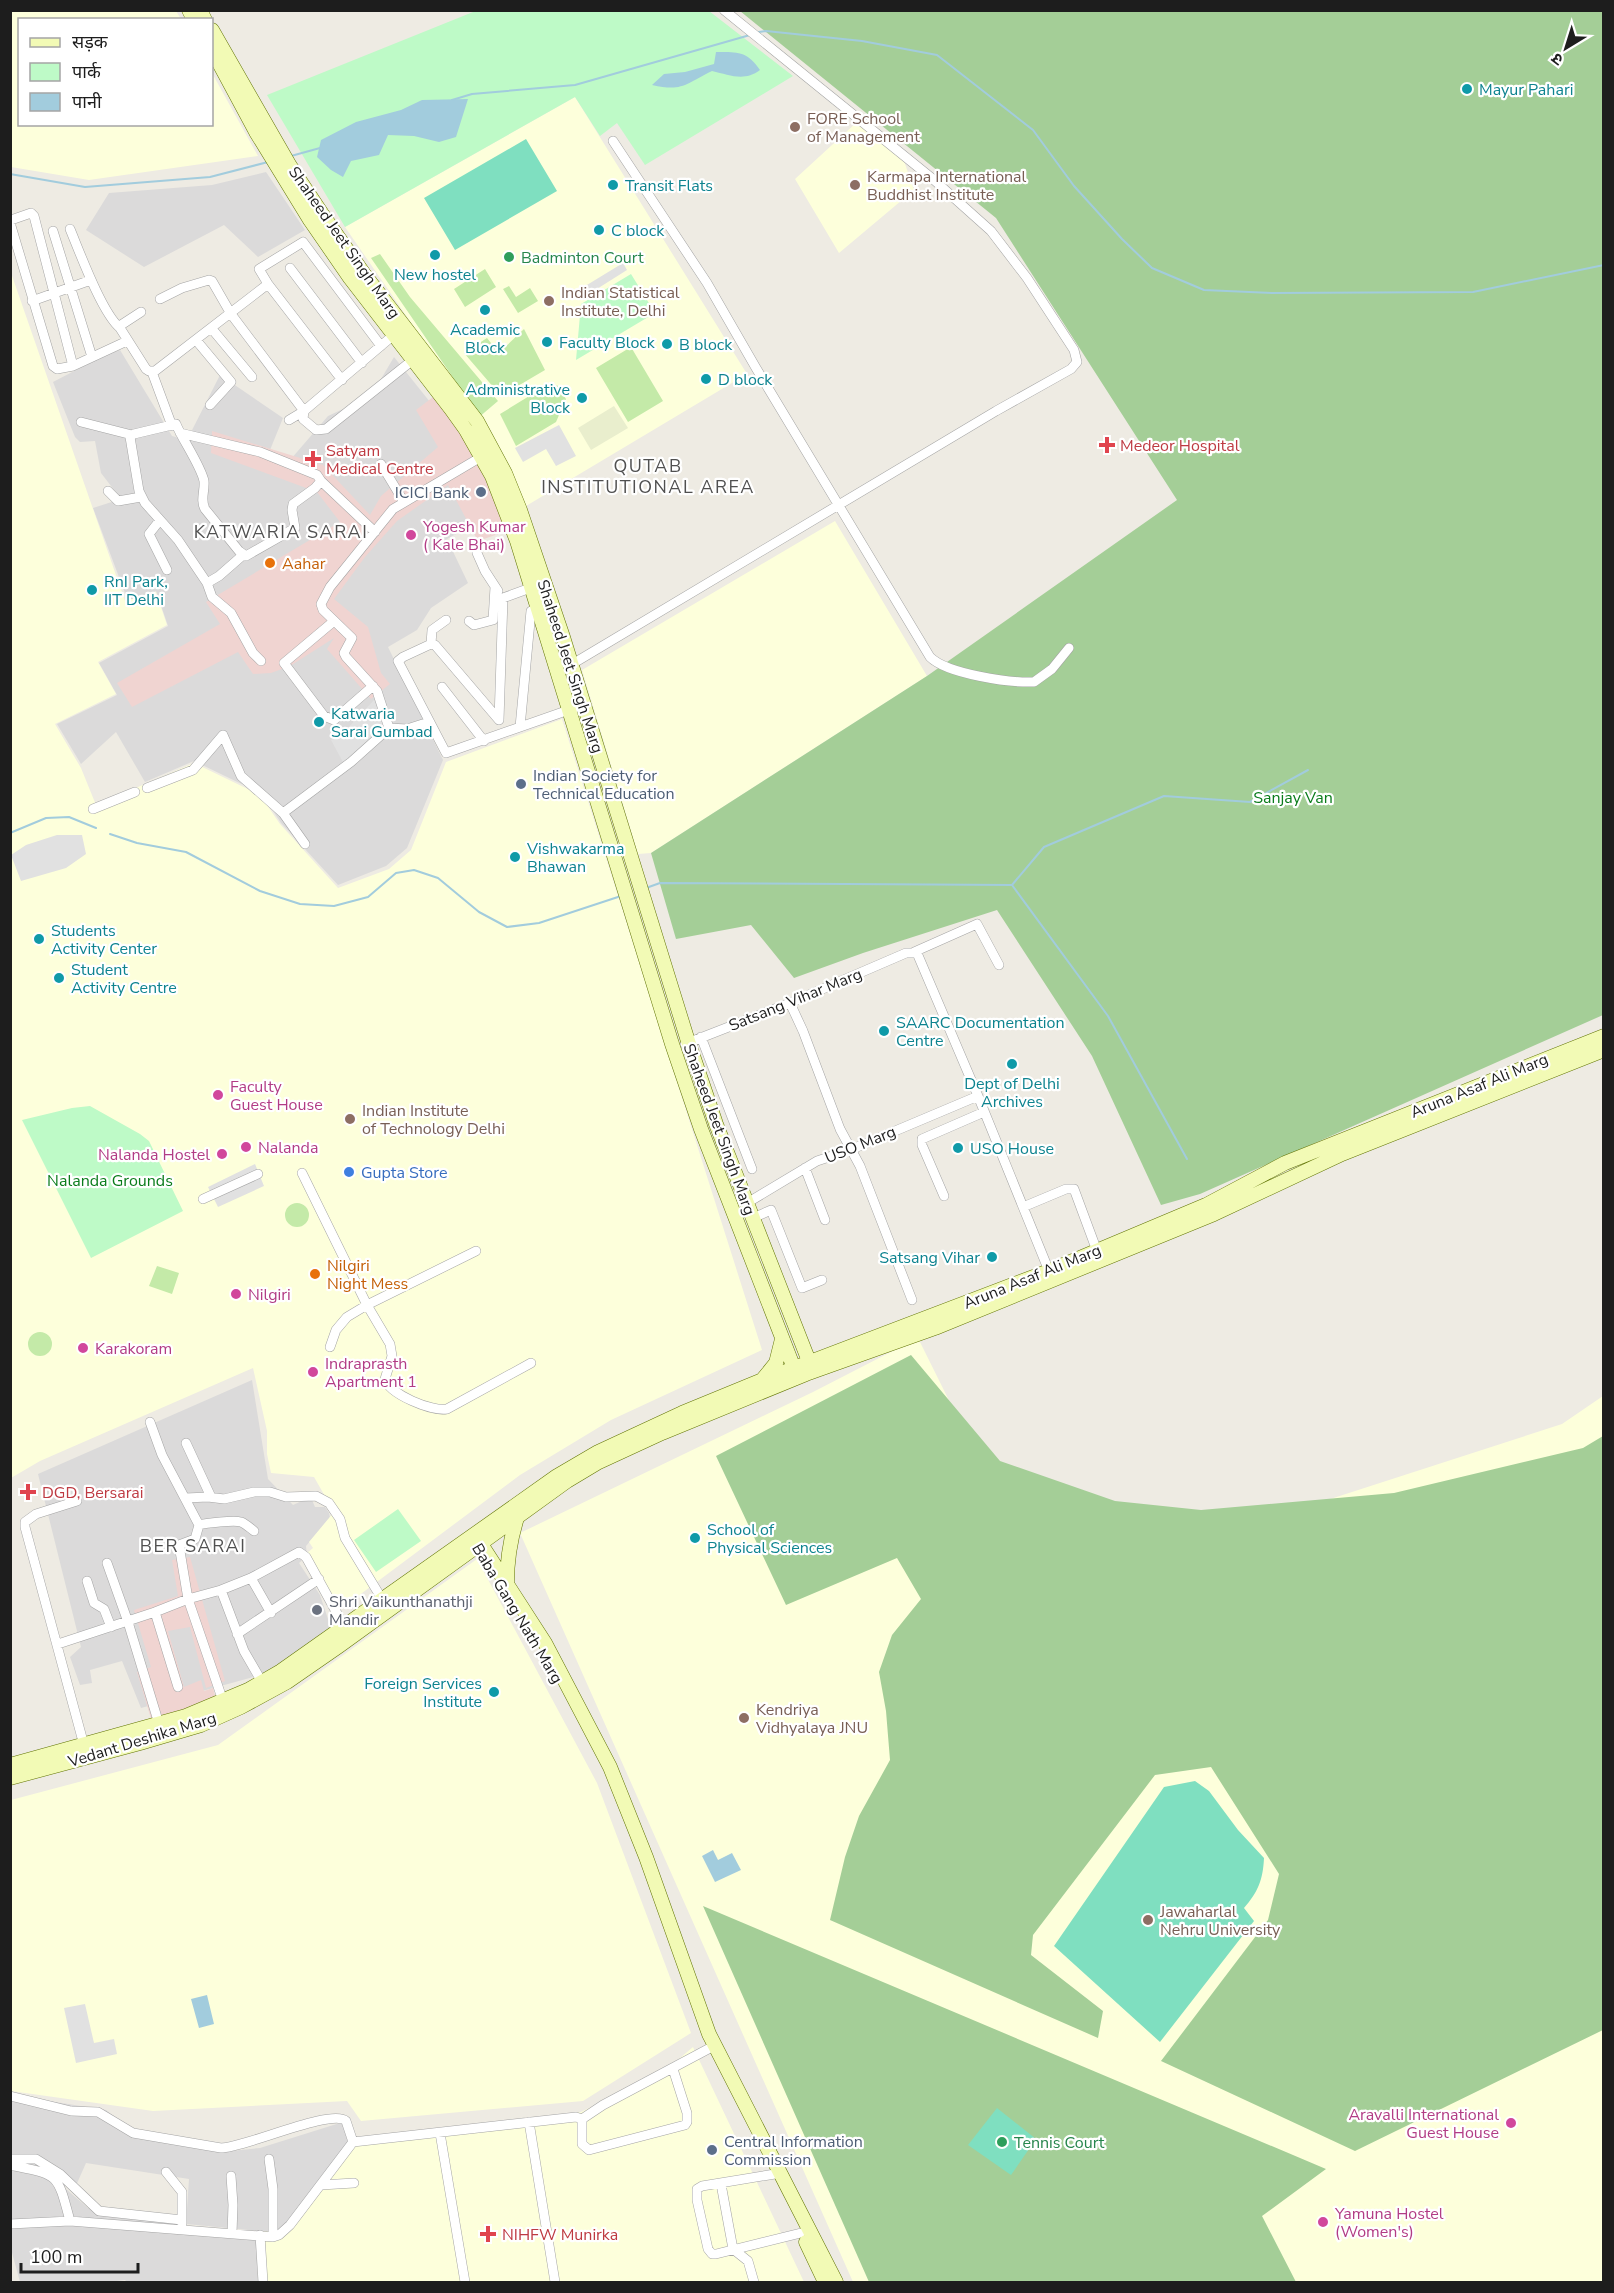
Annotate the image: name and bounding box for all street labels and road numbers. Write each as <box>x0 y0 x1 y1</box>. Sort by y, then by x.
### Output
street label: Shaheed Jeet Singh Marg <box>283 162 405 323</box>
street label: Shaheed Jeet Singh Marg <box>532 577 609 756</box>
street label: Satsang Vihar Marg <box>725 963 865 1037</box>
street label: Shaheed Jeet Singh Marg <box>678 1040 760 1218</box>
street label: Aruna Asaf Ali Marg <box>1407 1048 1551 1124</box>
street label: USO Marg <box>821 1121 899 1169</box>
street label: Aruna Asaf Ali Marg <box>960 1239 1104 1315</box>
street label: Baba Gang Nath Marg <box>466 1539 568 1688</box>
street label: Vedant Deshika Marg <box>65 1707 219 1773</box>

